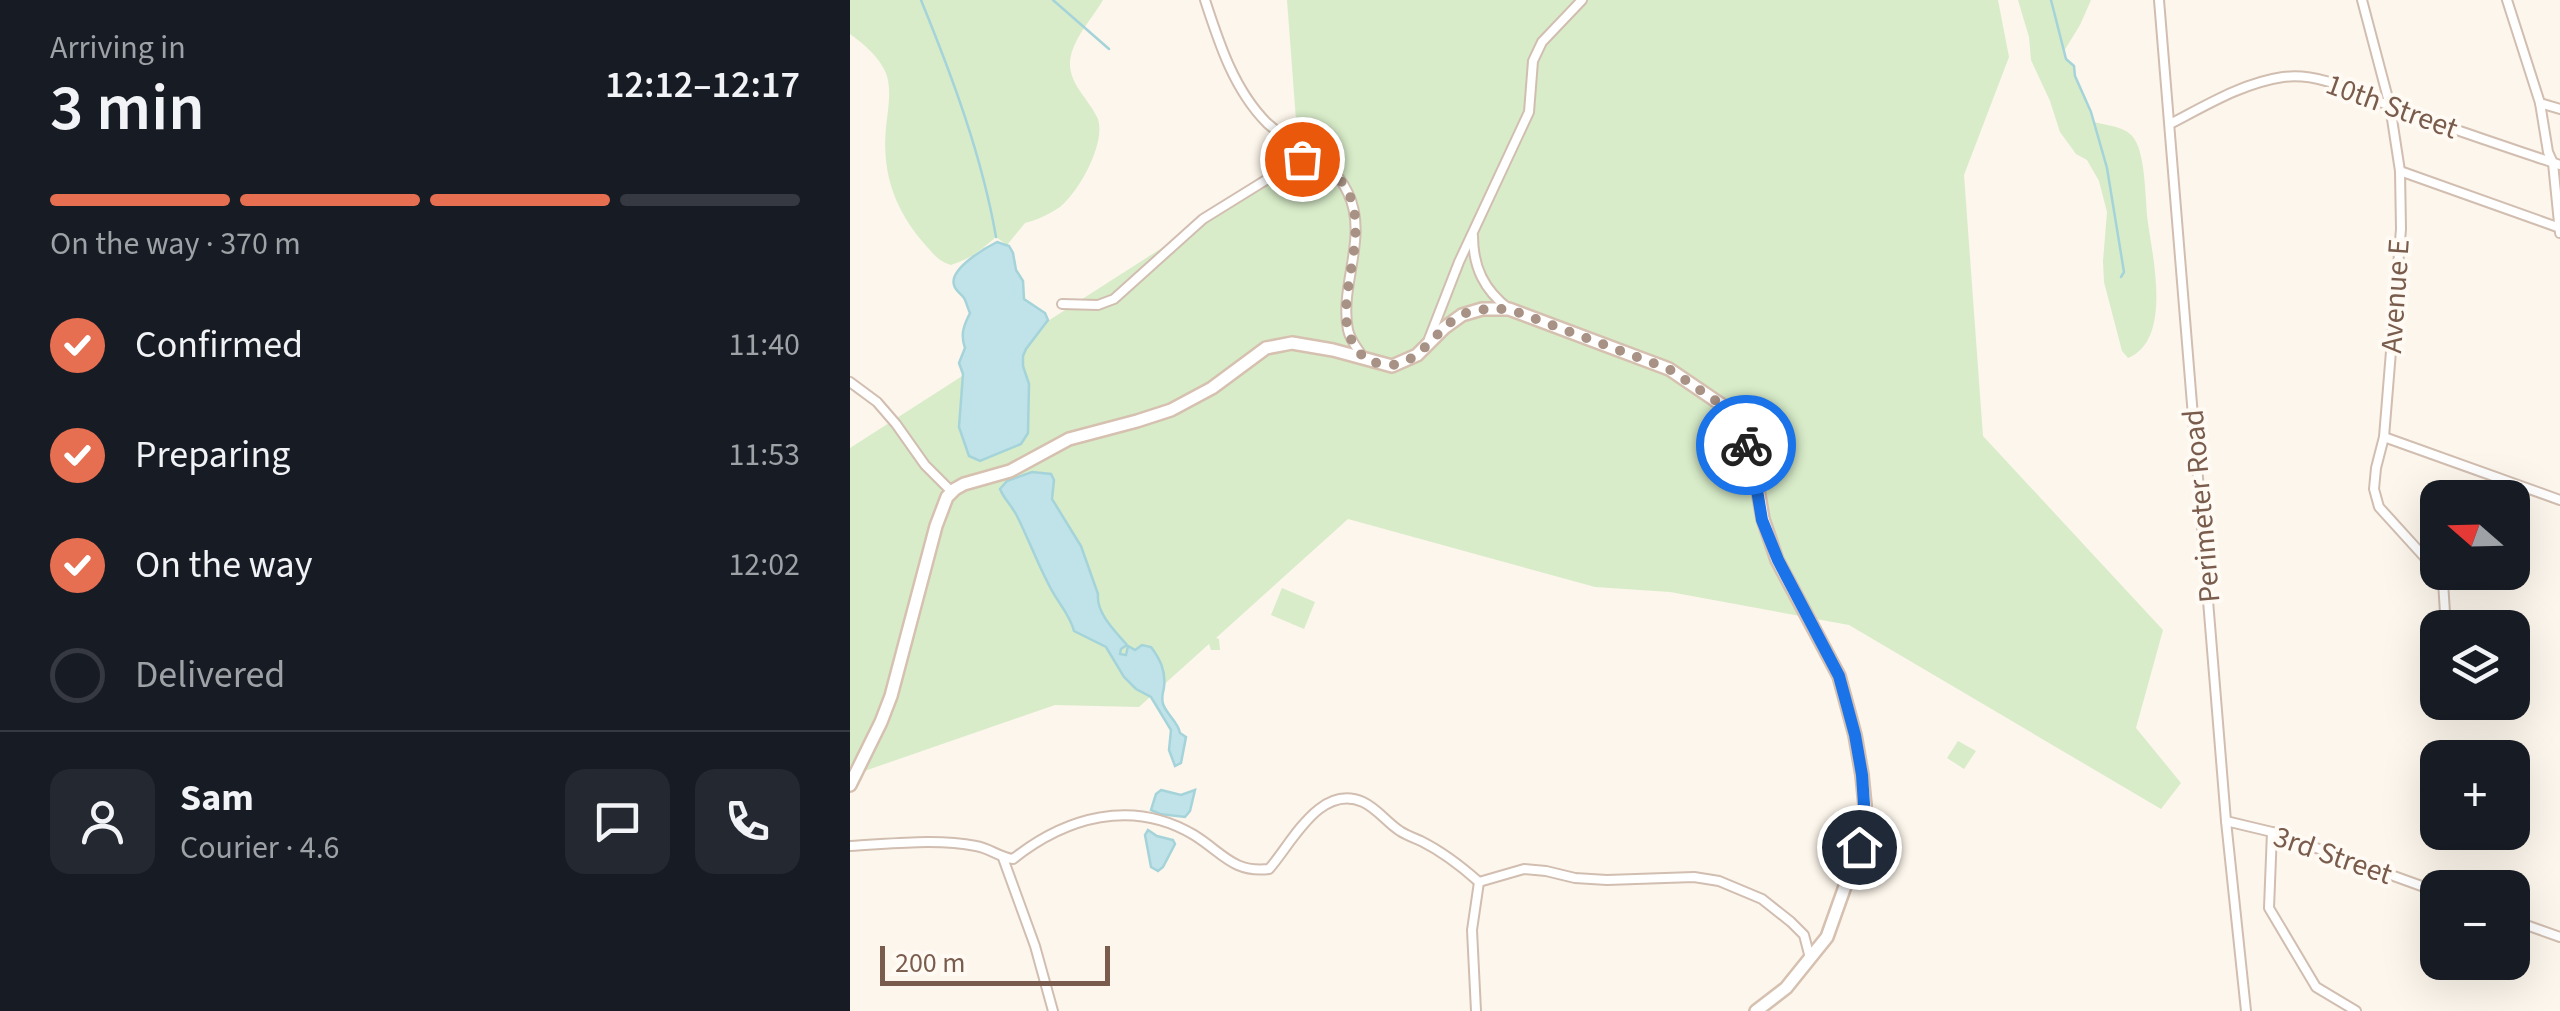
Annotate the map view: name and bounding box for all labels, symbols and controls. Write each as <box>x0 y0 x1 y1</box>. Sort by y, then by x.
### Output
text: Arriving in <box>50 25 186 71</box>
text: 12:12–12:17 <box>605 58 800 112</box>
text: 3 min <box>50 62 205 155</box>
street label: 10th Street <box>2320 63 2464 150</box>
pin <box>1260 117 1345 202</box>
icon: bag <box>1275 132 1330 187</box>
text: On the way · 370 m <box>50 221 301 267</box>
street label: Avenue E <box>2370 238 2421 355</box>
icon: check <box>50 318 105 373</box>
text: Confirmed <box>135 318 303 372</box>
text: 11:40 <box>728 322 800 368</box>
courier <box>1696 395 1796 495</box>
street label: Perimeter Road <box>2172 408 2231 604</box>
icon: bike <box>1719 418 1774 473</box>
icon: check <box>50 428 105 483</box>
text: Preparing <box>135 428 290 482</box>
text: 11:53 <box>728 432 800 478</box>
north arrow <box>2420 480 2530 590</box>
map controls <box>2420 480 2530 980</box>
icon: check <box>50 538 105 593</box>
text: On the way <box>135 538 312 592</box>
text: 12:02 <box>728 542 800 588</box>
button: layers <box>2420 610 2530 720</box>
text: Delivered <box>135 648 285 702</box>
button: + <box>2420 740 2530 850</box>
button: person <box>50 769 155 874</box>
button: chat <box>565 769 670 874</box>
button: phone <box>695 769 800 874</box>
text: Sam <box>180 771 254 825</box>
pin <box>1817 805 1902 890</box>
street label: 3rd Street <box>2268 815 2398 896</box>
icon: home <box>1832 820 1887 875</box>
text: Courier · 4.6 <box>180 825 340 871</box>
button: − <box>2420 870 2530 980</box>
scale bar <box>880 941 1110 986</box>
text: 200 m <box>895 943 966 983</box>

